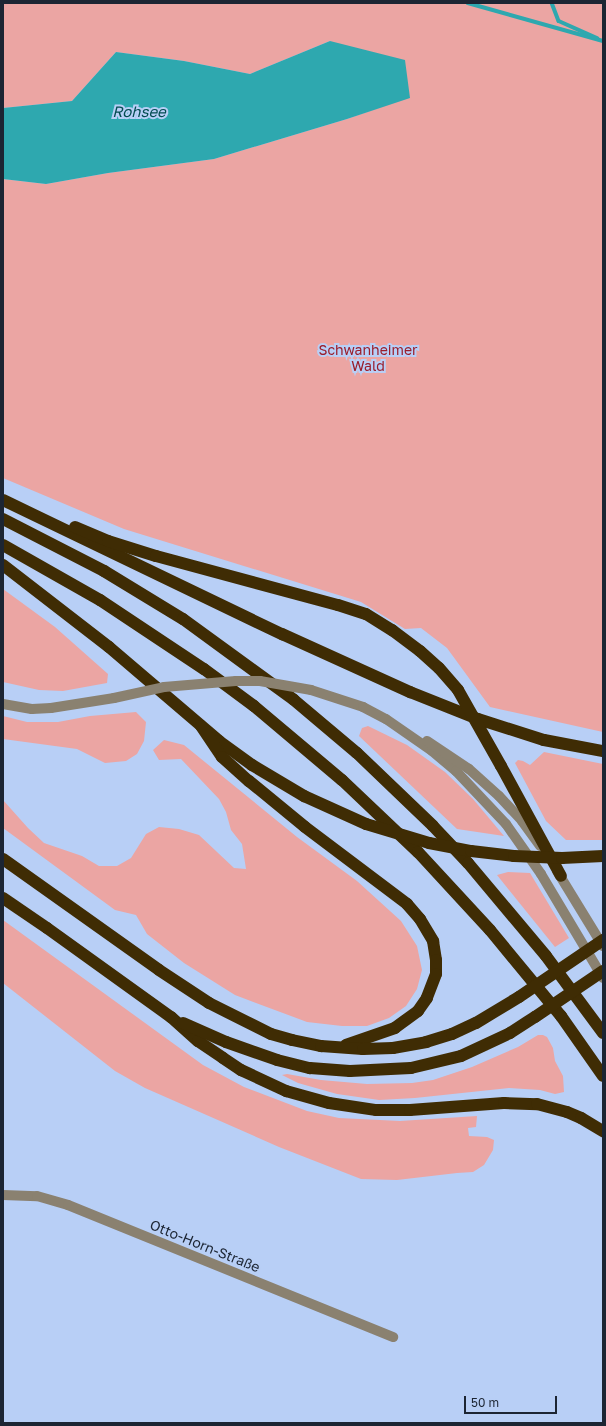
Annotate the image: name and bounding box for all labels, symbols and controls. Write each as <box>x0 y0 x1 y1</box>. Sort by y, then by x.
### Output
water label: Rohsee <box>112 103 166 121</box>
park label: Schwanheimer Wald <box>318 342 418 374</box>
street label: Otto-Horn-Straße <box>147 1216 263 1276</box>
scale bar <box>466 1388 559 1414</box>
text: 50 m <box>471 1395 499 1410</box>

